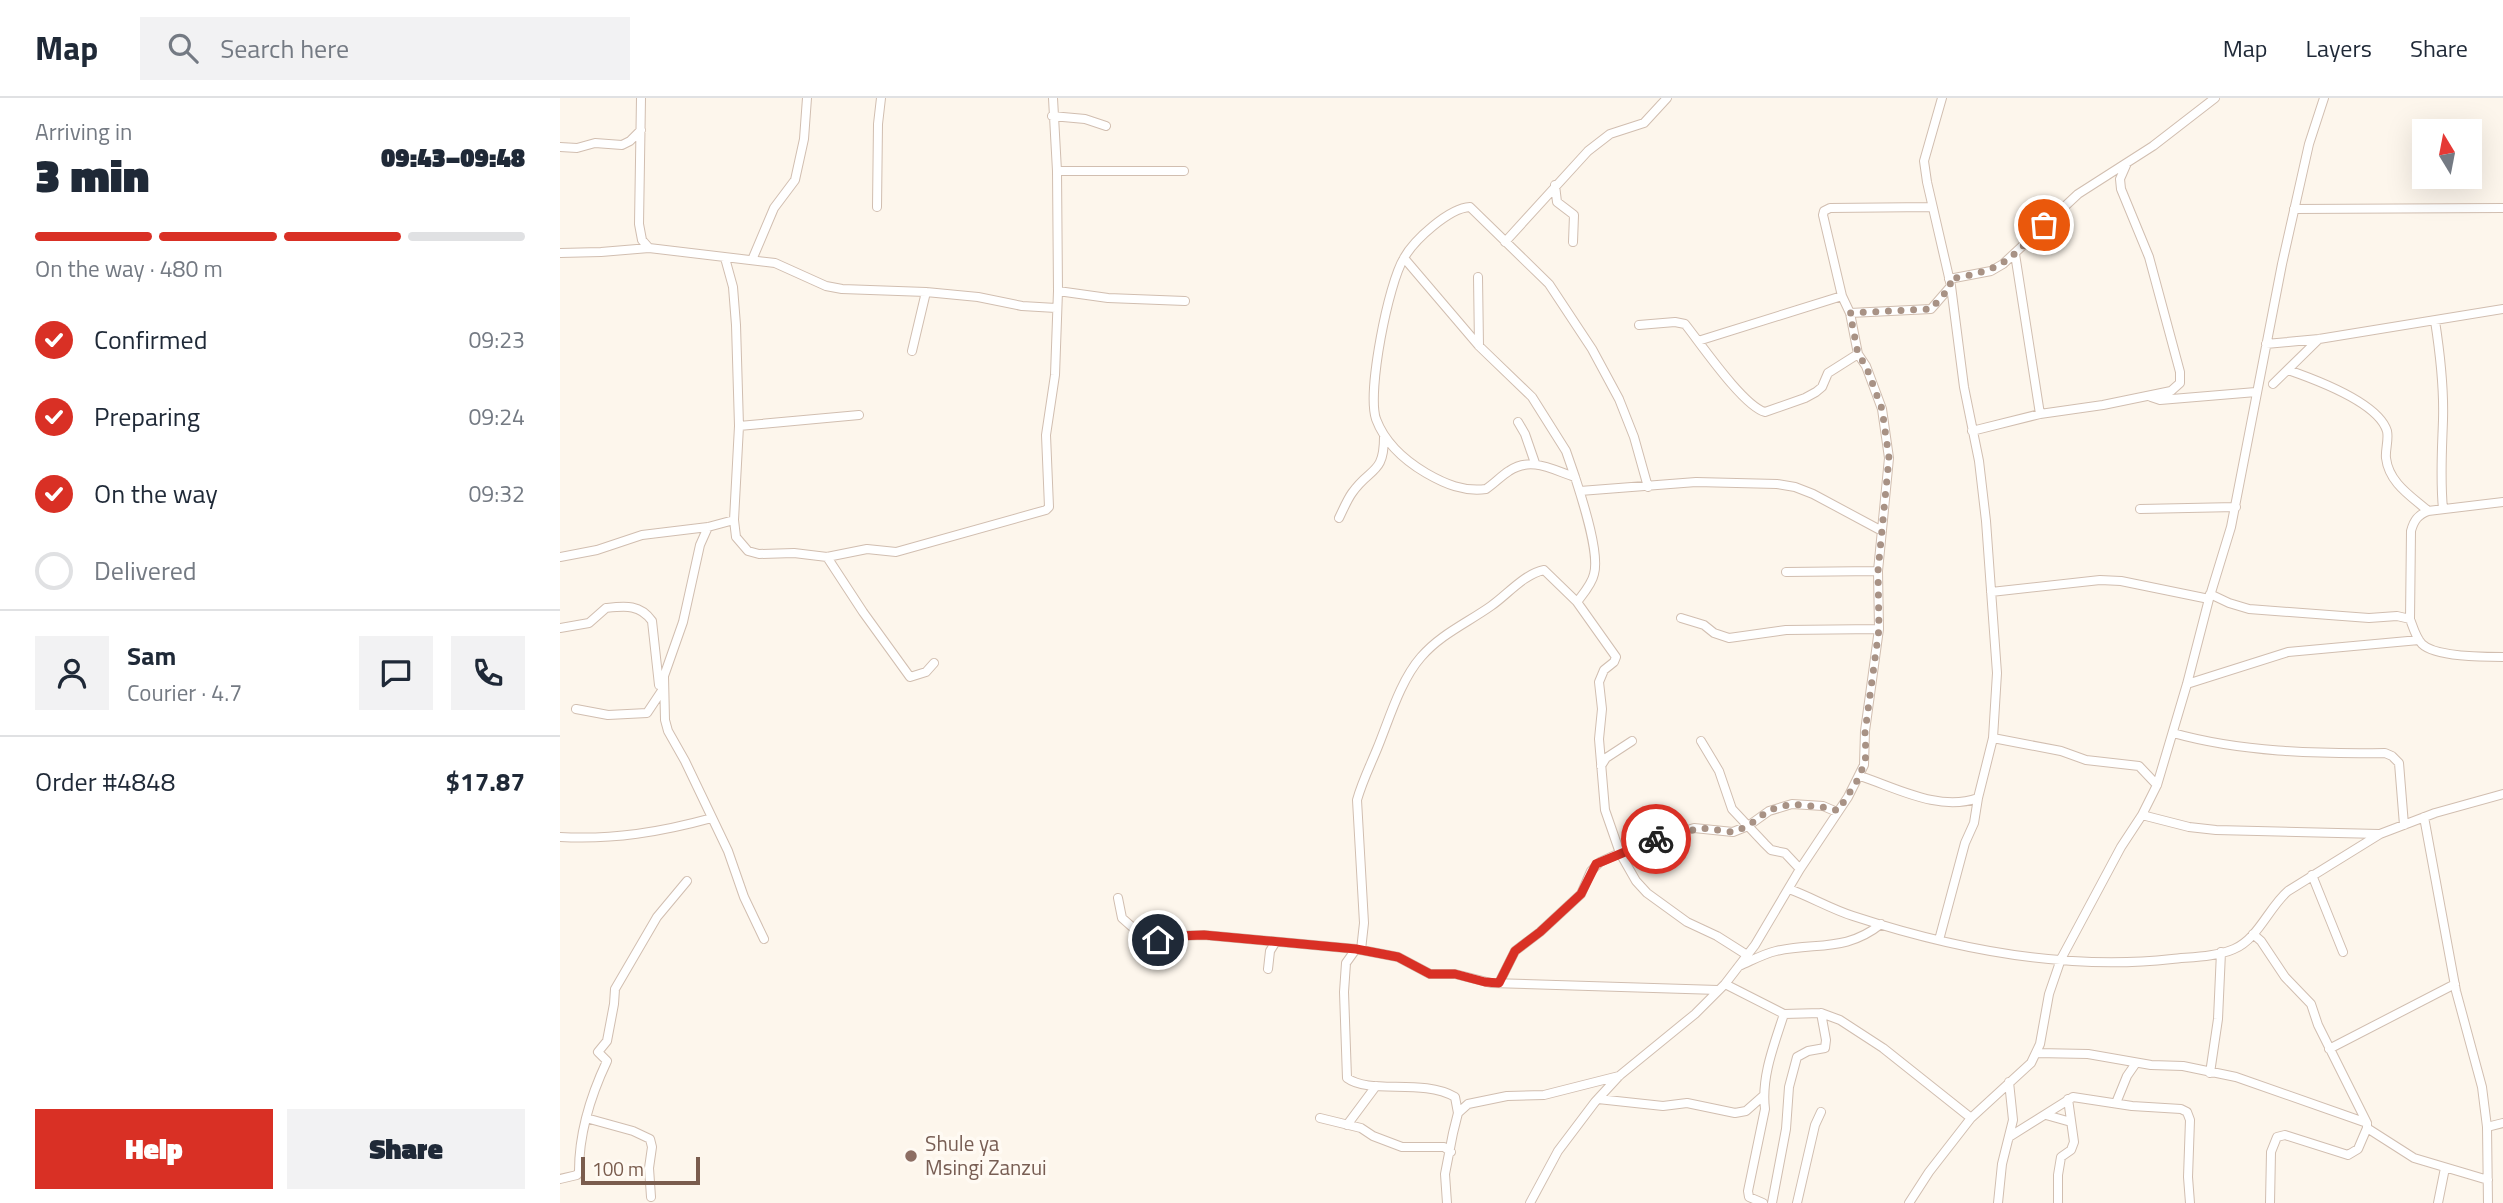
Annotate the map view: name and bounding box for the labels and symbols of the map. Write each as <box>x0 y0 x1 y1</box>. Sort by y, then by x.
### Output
north arrow <box>2412 119 2482 189</box>
pin <box>2014 195 2074 255</box>
courier <box>1621 804 1691 874</box>
pin <box>1128 910 1188 970</box>
place label: Shule ya Msingi Zanzui <box>925 1127 1047 1183</box>
marker: Shule ya Msingi Zanzui <box>903 1148 919 1164</box>
scale bar <box>581 1154 700 1186</box>

